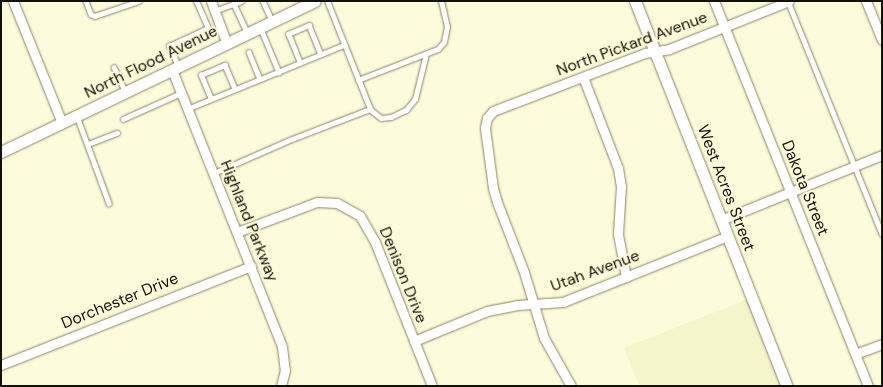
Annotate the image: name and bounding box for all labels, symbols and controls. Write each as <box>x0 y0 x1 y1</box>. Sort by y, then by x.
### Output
street label: North Pickard Avenue <box>554 8 710 80</box>
street label: North Flood Avenue <box>81 21 221 103</box>
street label: West Acres Street <box>693 122 759 254</box>
street label: Dakota Street <box>777 138 833 238</box>
street label: Highland Parkway <box>216 157 282 285</box>
street label: Denison Drive <box>375 224 431 326</box>
street label: Utah Avenue <box>548 246 642 296</box>
street label: Dorchester Drive <box>59 269 181 333</box>

